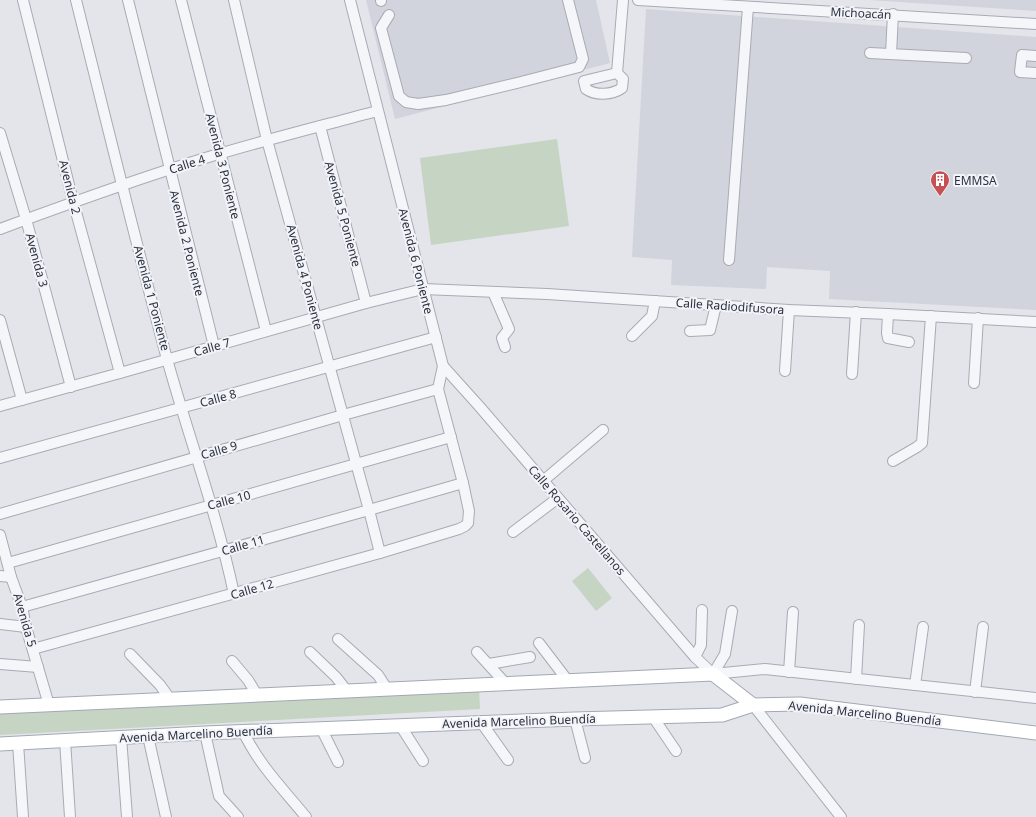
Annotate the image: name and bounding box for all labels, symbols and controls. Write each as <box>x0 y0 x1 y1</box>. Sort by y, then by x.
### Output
street label: Michoacán <box>830 3 892 23</box>
street label: Avenida 3 Poniente <box>202 111 244 221</box>
street label: Calle 4 <box>167 150 207 178</box>
street label: Avenida 2 <box>55 158 85 216</box>
street label: Avenida 5 Poniente <box>321 159 365 269</box>
building icon: EMMSA <box>929 169 951 197</box>
place label: EMMSA <box>954 172 997 189</box>
street label: Avenida 2 Poniente <box>166 188 208 298</box>
street label: Avenida 6 Poniente <box>395 206 437 316</box>
street label: Avenida 4 Poniente <box>283 222 327 332</box>
street label: Avenida 3 <box>22 231 52 289</box>
street label: Avenida 1 Poniente <box>130 243 174 353</box>
street label: Calle Radiodifusora <box>675 294 785 318</box>
street label: Calle 7 <box>192 334 232 360</box>
street label: Calle 8 <box>198 385 238 411</box>
street label: Calle 9 <box>199 437 239 463</box>
street label: Calle Rosario Castellanos <box>524 461 630 579</box>
street label: Calle 10 <box>205 486 253 514</box>
street label: Calle 11 <box>219 531 267 559</box>
street label: Calle 12 <box>228 575 276 603</box>
street label: Avenida 5 <box>9 591 41 649</box>
street label: Avenida Marcelino Buendía <box>788 697 942 729</box>
street label: Avenida Marcelino Buendía <box>442 710 596 732</box>
street label: Avenida Marcelino Buendía <box>119 721 273 747</box>

